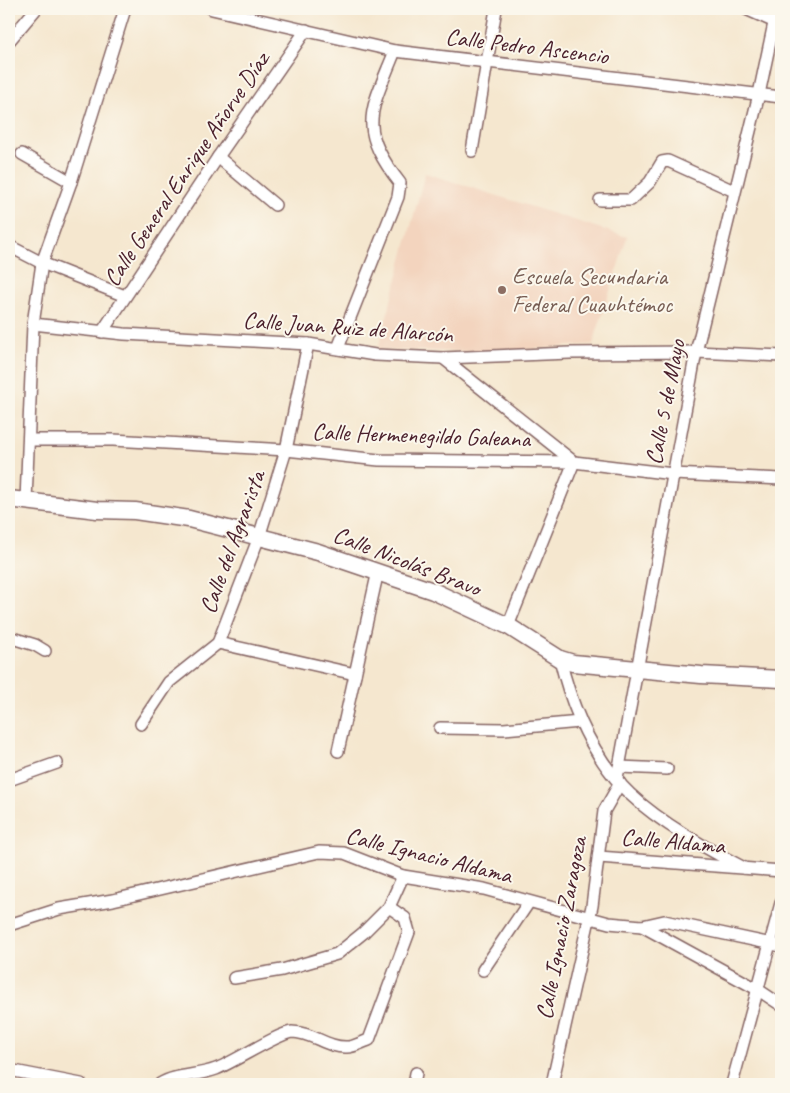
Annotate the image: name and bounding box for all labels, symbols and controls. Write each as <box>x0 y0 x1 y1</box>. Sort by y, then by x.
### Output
street label: Calle Pedro Ascencio <box>444 21 612 71</box>
street label: Calle General Enrique Añorve Díaz <box>96 44 277 292</box>
place label: Escuela Secundaria Federal Cuauhtémoc <box>512 261 674 319</box>
marker: Escuela Secundaria Federal Cuauhtémoc <box>496 284 508 296</box>
street label: Calle Juan Ruiz de Alarcón <box>242 305 455 349</box>
street label: Calle 5 de Mayo <box>638 335 692 467</box>
street label: Calle Hermenegildo Galeana <box>311 416 532 454</box>
street label: Calle del Agrarista <box>192 465 272 617</box>
street label: Calle Nicolás Bravo <box>329 519 487 604</box>
street label: Calle Ignacio Aldama <box>343 820 517 890</box>
street label: Calle Aldama <box>620 822 728 861</box>
street label: Calle Ignacio Zaragoza <box>529 832 594 1022</box>

